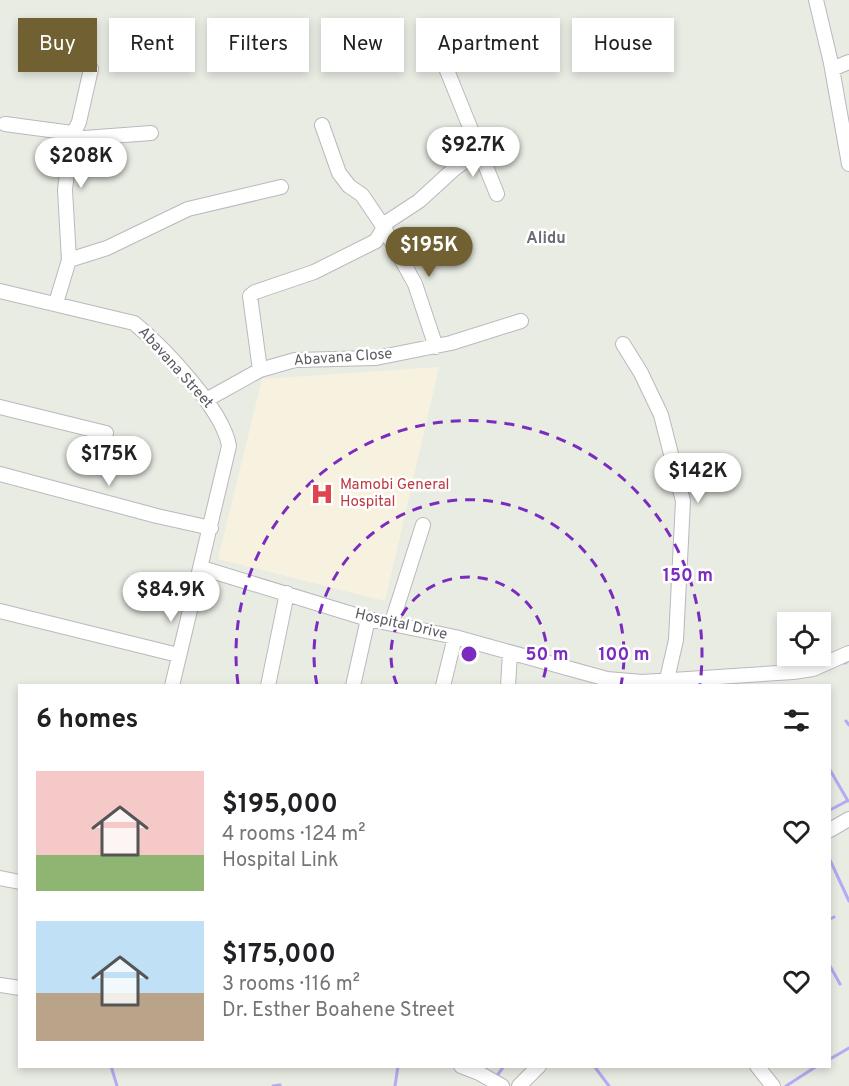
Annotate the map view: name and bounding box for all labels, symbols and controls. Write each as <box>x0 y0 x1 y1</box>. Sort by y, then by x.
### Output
chip: Buy <box>18 18 97 72</box>
chip: Rent <box>109 18 195 72</box>
chip: Filters <box>207 18 309 72</box>
chip: New <box>321 18 404 72</box>
chip: Apartment <box>416 18 560 72</box>
chip: House <box>572 18 674 72</box>
pin: $92.7K <box>424 127 522 178</box>
text: $92.7K <box>441 133 505 159</box>
pin: $208K <box>39 138 123 189</box>
text: $208K <box>49 144 113 170</box>
pin: $195K <box>387 227 471 278</box>
district label: Alidu <box>526 229 566 249</box>
text: $195K <box>400 233 458 259</box>
street label: Abavana Street <box>133 323 217 413</box>
street label: Abavana Close <box>293 345 393 371</box>
pin: $175K <box>67 436 151 487</box>
text: $175K <box>80 442 138 468</box>
pin: $142K <box>656 453 740 504</box>
text: $142K <box>668 459 728 485</box>
place label: Mamobi General Hospital <box>340 476 450 512</box>
hospital icon: Mamobi General Hospital <box>309 481 335 507</box>
text: 150 m <box>663 565 713 588</box>
pin: $84.9K <box>122 572 220 623</box>
text: $84.9K <box>137 578 205 604</box>
street label: Hospital Drive <box>353 605 449 645</box>
map controls <box>777 612 831 666</box>
button: locate <box>777 612 831 666</box>
centre of rings <box>459 644 479 664</box>
text: 50 m <box>525 644 569 667</box>
text: 100 m <box>598 644 650 667</box>
text: 6 homes <box>36 704 138 737</box>
icon: filters <box>780 704 813 737</box>
text: $195,000 <box>222 789 338 822</box>
icon: home <box>84 795 156 867</box>
icon: heart <box>780 815 813 848</box>
text: 4 rooms · 124 m² <box>222 822 365 848</box>
text: Hospital Link <box>222 848 339 874</box>
text: $175,000 <box>222 939 336 972</box>
icon: home <box>84 945 156 1017</box>
icon: heart <box>780 965 813 998</box>
text: 3 rooms · 116 m² <box>222 972 360 998</box>
text: Dr. Esther Boahene Street <box>222 998 455 1024</box>

